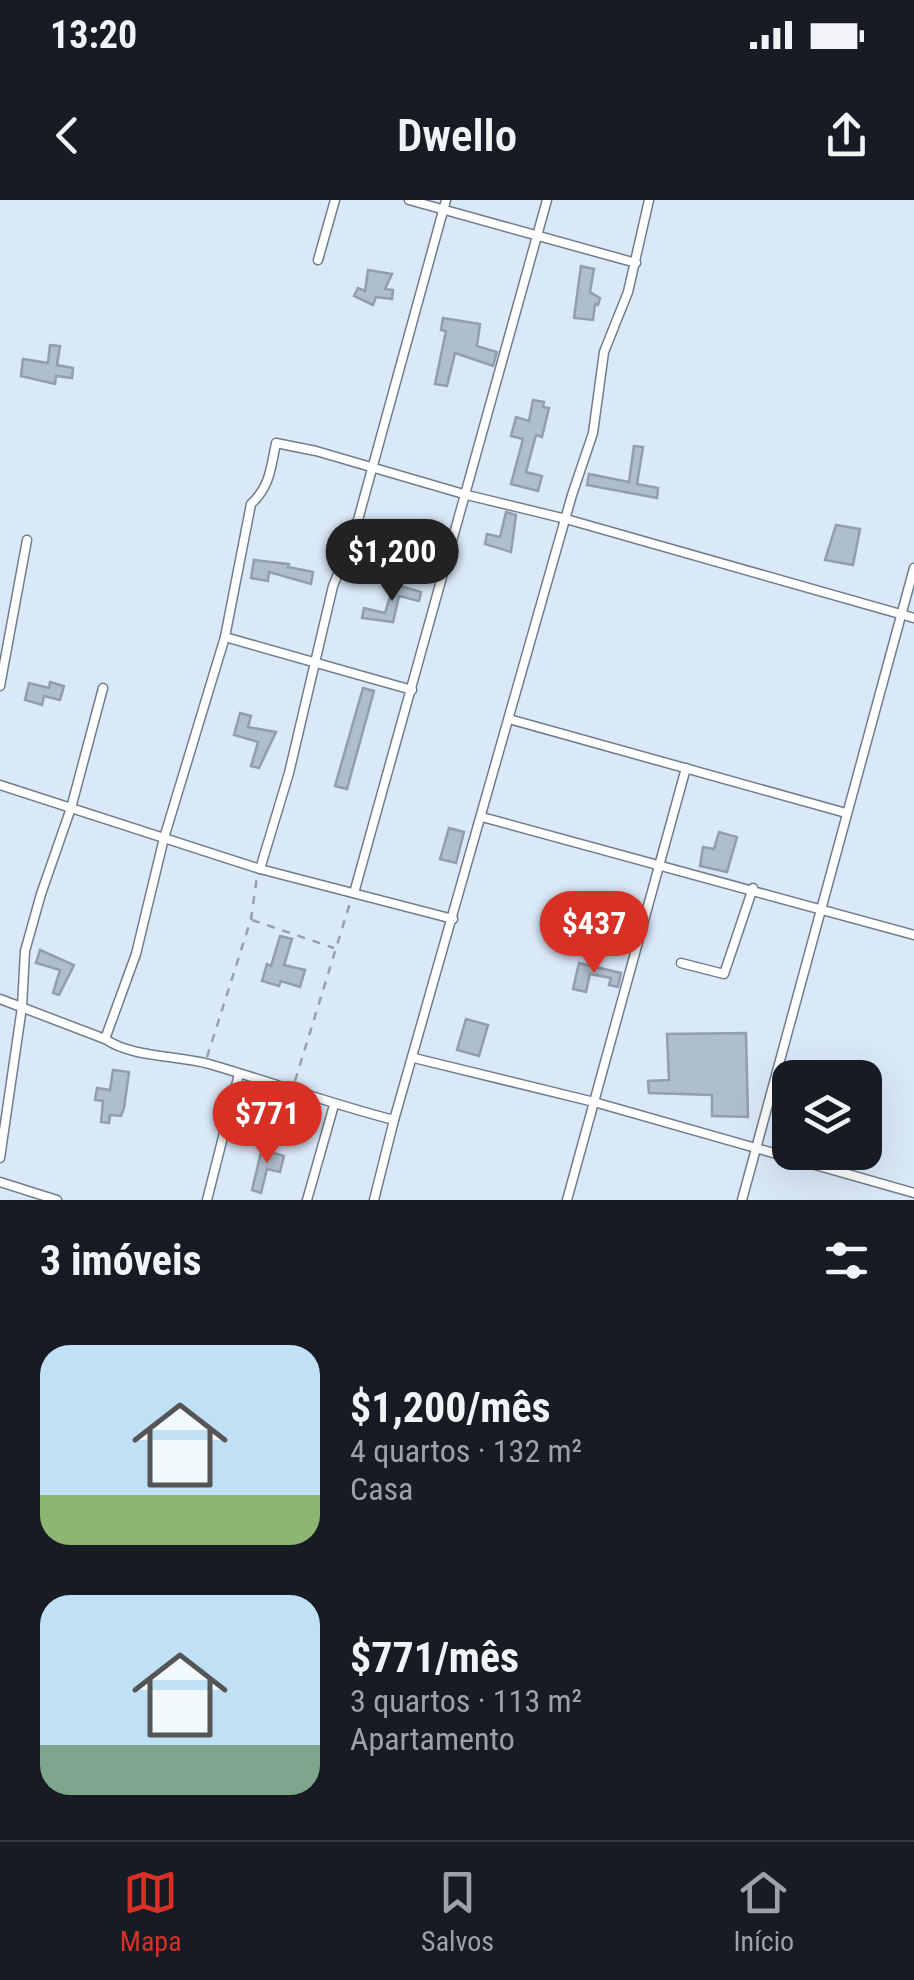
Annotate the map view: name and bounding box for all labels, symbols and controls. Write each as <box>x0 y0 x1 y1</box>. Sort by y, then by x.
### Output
text: 13:20 <box>50 13 137 57</box>
icon: back <box>40 108 95 163</box>
icon: share <box>819 108 874 163</box>
text: Dwello <box>397 109 517 162</box>
pin: $1,200 <box>311 519 473 604</box>
text: $1,200 <box>348 532 436 570</box>
pin: $437 <box>535 891 653 976</box>
text: $437 <box>562 904 626 942</box>
map controls <box>772 1060 882 1170</box>
button: layers <box>772 1060 882 1170</box>
pin: $771 <box>208 1081 326 1166</box>
text: $771 <box>235 1094 299 1132</box>
icon: filters <box>819 1233 874 1288</box>
text: 3 imóveis <box>40 1236 202 1285</box>
text: $1,200/mês <box>350 1383 551 1432</box>
icon: home <box>120 1385 240 1505</box>
text: 4 quartos · 132 m² <box>350 1432 582 1470</box>
text: Casa <box>350 1470 413 1508</box>
text: $771/mês <box>350 1633 519 1682</box>
icon: home <box>120 1635 240 1755</box>
text: 3 quartos · 113 m² <box>350 1682 582 1720</box>
text: Apartamento <box>350 1720 515 1758</box>
tab: Mapa <box>120 1865 182 1958</box>
tab: Salvos <box>421 1865 494 1958</box>
tab: Início <box>734 1865 794 1958</box>

